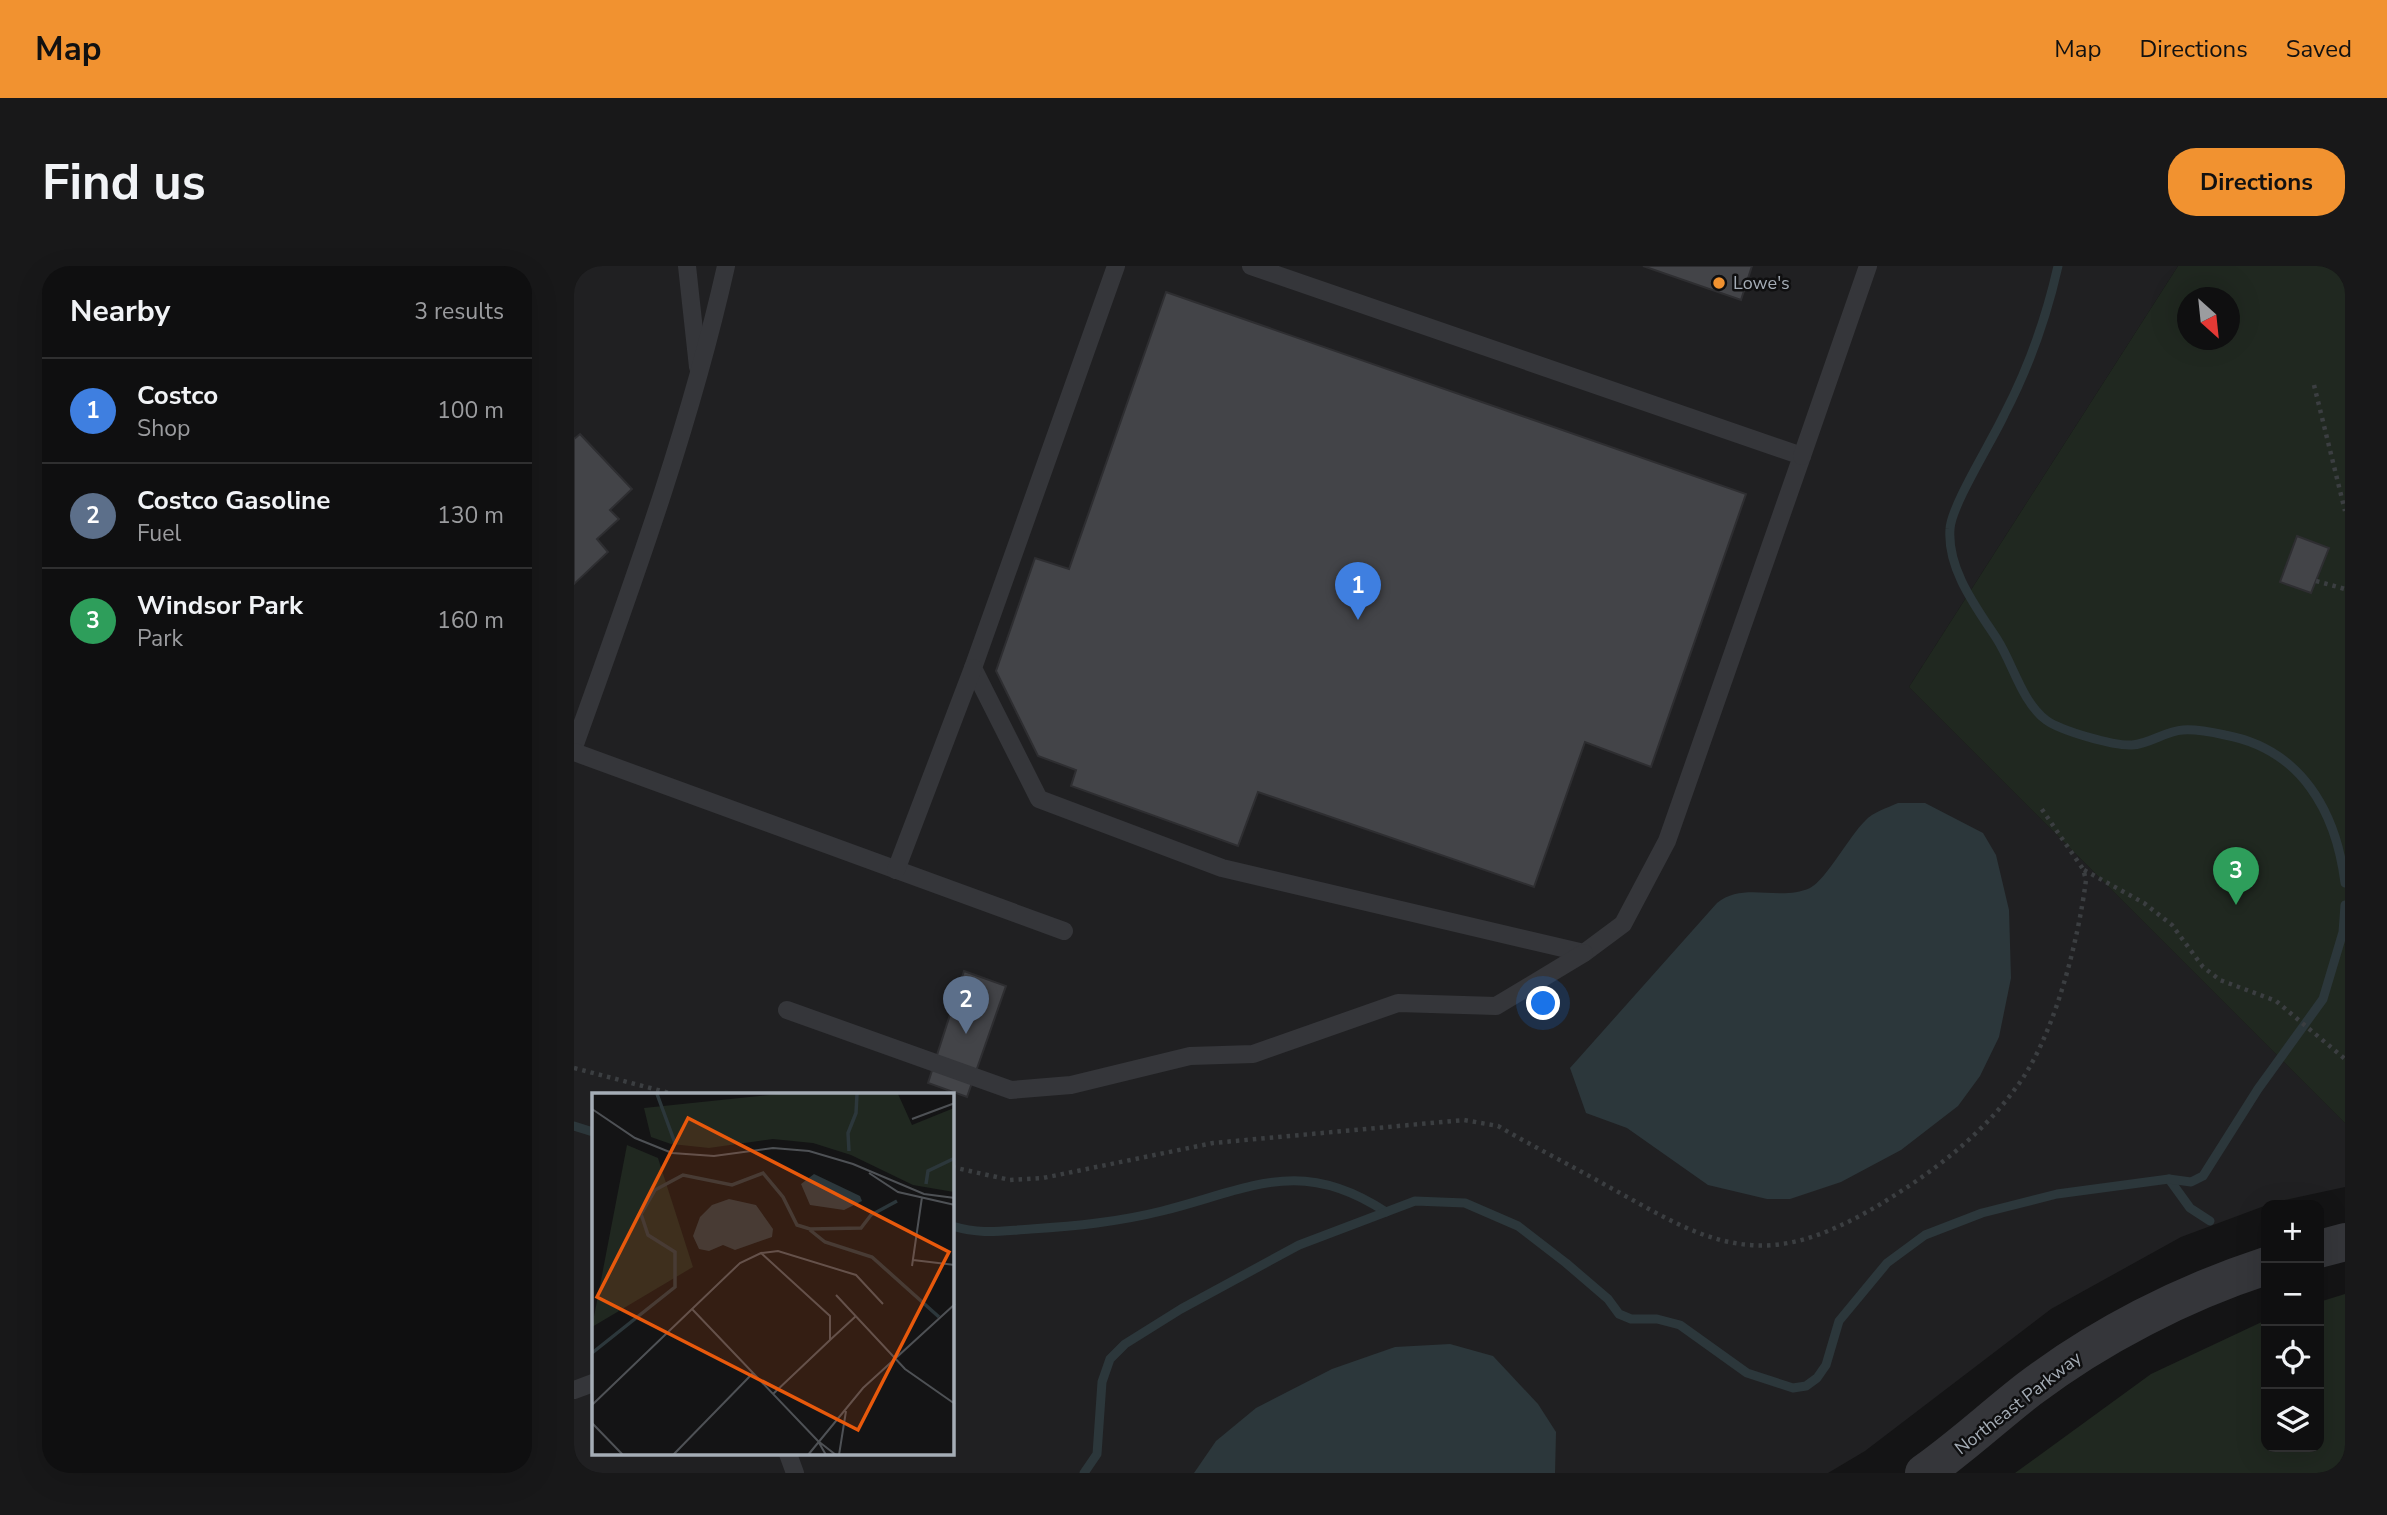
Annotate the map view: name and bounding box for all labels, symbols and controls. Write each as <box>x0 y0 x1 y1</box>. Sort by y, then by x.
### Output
text: Map <box>35 27 102 72</box>
text: Map <box>2054 33 2101 65</box>
text: Directions <box>2139 33 2248 65</box>
text: Saved <box>2286 33 2352 65</box>
button: Directions <box>2168 148 2345 216</box>
text: Find us <box>42 149 206 216</box>
place label: Lowe's <box>1733 271 1790 295</box>
marker: Lowe's <box>1711 275 1727 291</box>
north arrow <box>2177 287 2240 350</box>
text: Nearby <box>70 291 170 332</box>
text: 3 results <box>414 296 504 327</box>
text: Costco <box>137 378 218 413</box>
text: 1 <box>86 395 100 426</box>
text: 100 m <box>437 395 504 426</box>
text: Shop <box>137 413 190 444</box>
text: Costco Gasoline <box>137 483 330 518</box>
text: 2 <box>86 500 100 531</box>
text: 130 m <box>437 500 504 531</box>
text: Fuel <box>137 518 181 549</box>
pin: 1 <box>1335 562 1381 620</box>
text: Windsor Park <box>137 588 303 623</box>
text: 3 <box>86 605 100 636</box>
text: 160 m <box>437 605 504 636</box>
text: Park <box>137 623 183 654</box>
pin: 3 <box>2213 847 2259 905</box>
pin: 2 <box>943 976 989 1034</box>
your location <box>1526 986 1560 1020</box>
inset map <box>592 1093 954 1456</box>
map controls <box>2261 1200 2324 1452</box>
button: + <box>2261 1200 2324 1263</box>
button: − <box>2261 1263 2324 1326</box>
button: locate <box>2261 1326 2324 1389</box>
street label: Northeast Parkway <box>1950 1345 2087 1460</box>
button: layers <box>2261 1389 2324 1452</box>

